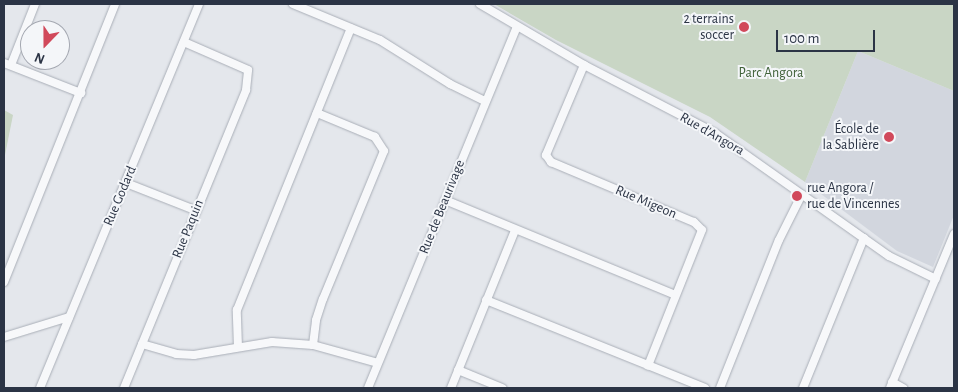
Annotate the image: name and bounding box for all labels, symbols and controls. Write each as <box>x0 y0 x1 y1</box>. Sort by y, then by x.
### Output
place label: 2 terrains soccer <box>683 11 734 44</box>
north arrow <box>20 20 70 70</box>
scale bar <box>778 20 877 52</box>
marker: 2 terrains soccer <box>738 21 750 33</box>
text: 100 m <box>784 31 819 46</box>
text: N <box>33 50 47 66</box>
park label: Parc Angora <box>738 65 804 81</box>
street label: Rue d'Angora <box>677 109 747 159</box>
place label: École de la Sablière <box>823 121 879 154</box>
marker: École de la Sablière <box>883 131 895 143</box>
street label: Rue de Beaurivage <box>415 157 469 257</box>
street label: Rue Godard <box>100 163 140 229</box>
place label: rue Angora / rue de Vincennes <box>807 180 900 212</box>
street label: Rue Migeon <box>613 182 679 222</box>
marker: rue Angora / rue de Vincennes <box>791 190 803 202</box>
street label: Rue Paquin <box>169 197 207 261</box>

